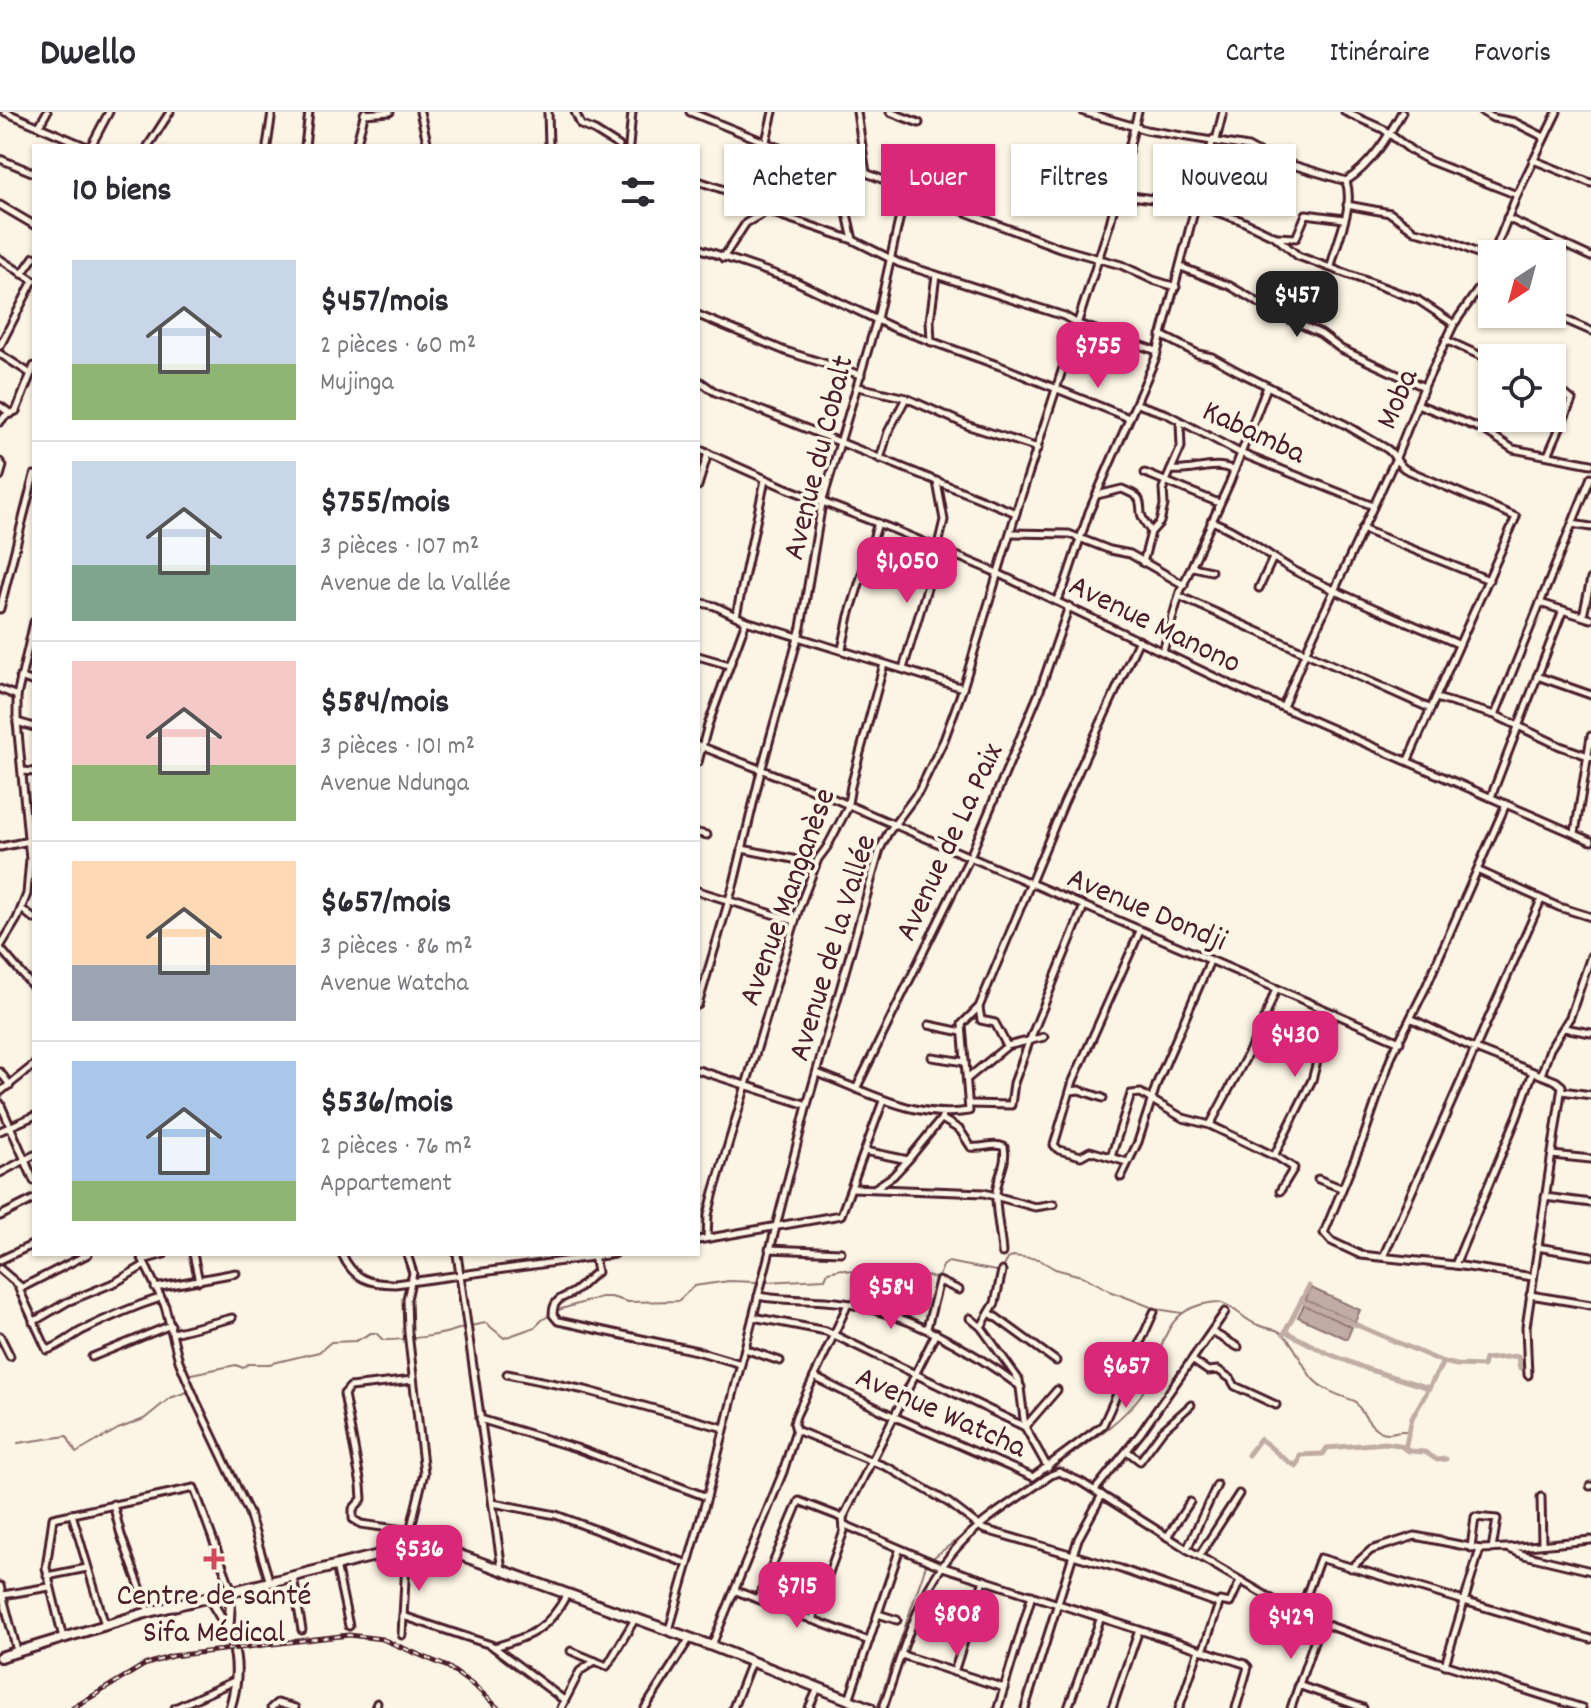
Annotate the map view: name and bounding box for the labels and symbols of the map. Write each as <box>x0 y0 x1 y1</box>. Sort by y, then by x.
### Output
north arrow <box>1478 240 1566 328</box>
pin: $457 <box>1250 271 1344 339</box>
pin: $755 <box>1051 322 1145 390</box>
street label: Avenue du Cobalt <box>773 351 869 565</box>
street label: Moba <box>1366 362 1433 437</box>
street label: Kabamba <box>1194 391 1313 479</box>
pin: $1,050 <box>842 537 972 605</box>
street label: Avenue Manono <box>1060 565 1248 688</box>
street label: Avenue de La Paix <box>885 736 1018 950</box>
street label: Avenue Manganèse <box>729 782 850 1013</box>
street label: Avenue de la Vallée <box>778 829 891 1067</box>
street label: Avenue Dondji <box>1059 857 1233 966</box>
pin: $430 <box>1248 1011 1342 1079</box>
pin: $584 <box>844 1263 938 1331</box>
pin: $657 <box>1079 1342 1173 1410</box>
street label: Avenue Watcha <box>847 1356 1034 1473</box>
pin: $536 <box>372 1525 466 1593</box>
marker: Centre de santé Sifa Médical <box>203 1548 225 1570</box>
pin: $715 <box>750 1562 844 1630</box>
place label: Centre de santé Sifa Médical <box>116 1575 312 1658</box>
pin: $808 <box>910 1590 1004 1658</box>
pin: $429 <box>1244 1593 1338 1661</box>

